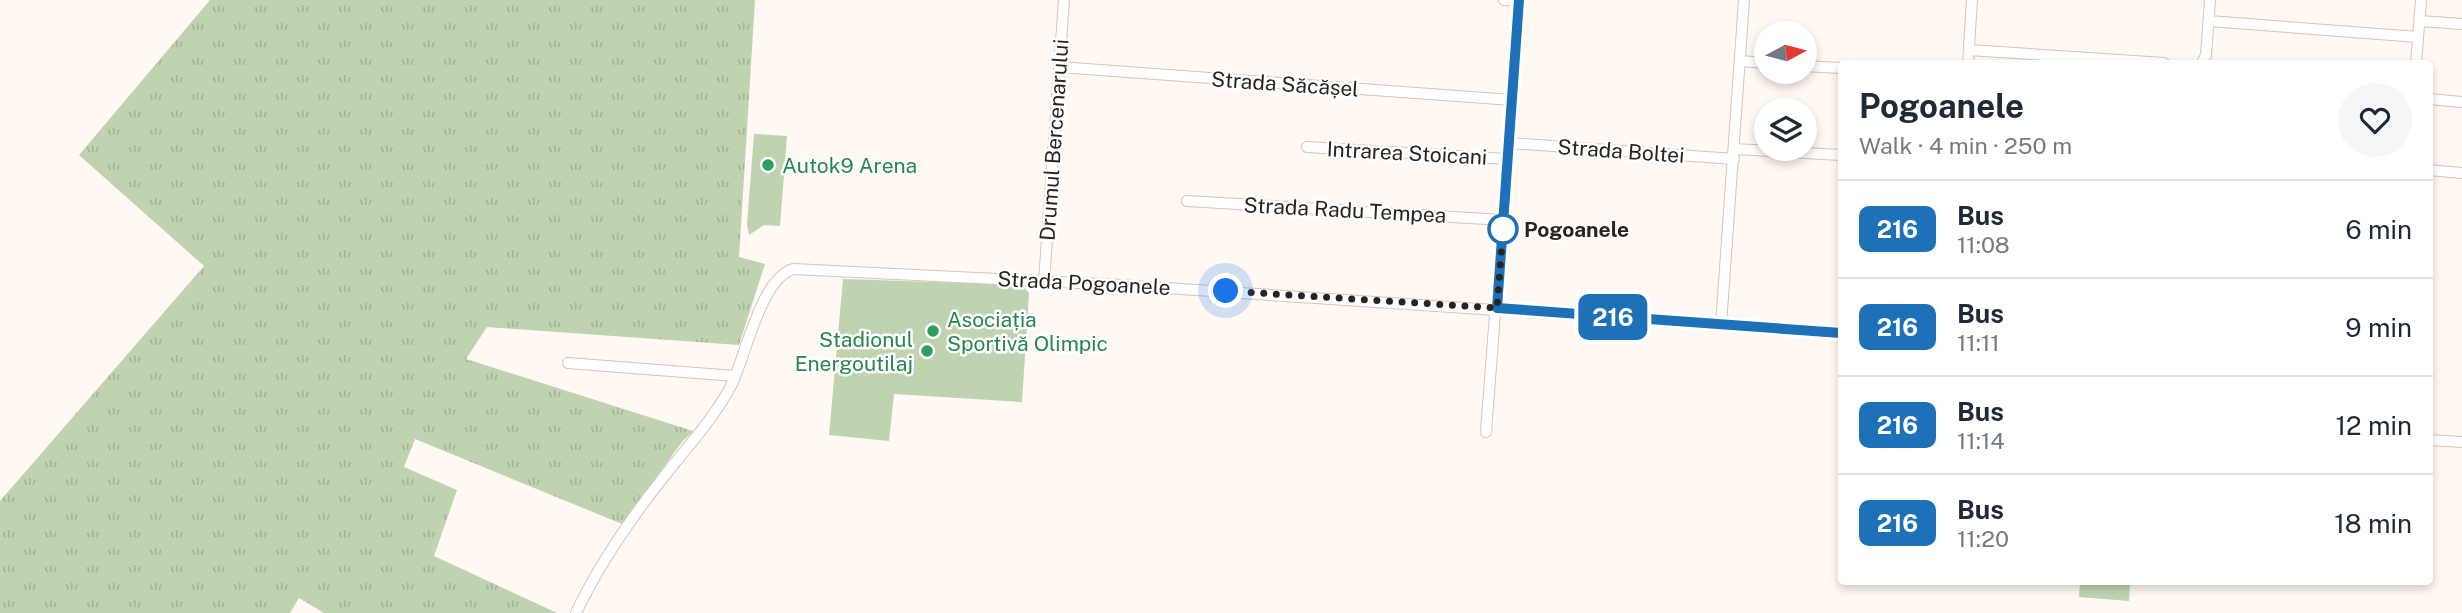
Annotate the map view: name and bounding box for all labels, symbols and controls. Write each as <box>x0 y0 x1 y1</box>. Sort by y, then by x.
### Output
north arrow <box>1754 21 1816 84</box>
map controls <box>1754 21 1817 161</box>
street label: Drumul Bercenarului <box>1034 38 1074 242</box>
street label: Strada Săcășel <box>1210 66 1360 102</box>
button: heart <box>2338 83 2412 157</box>
text: Pogoanele <box>1859 87 2024 125</box>
button: layers <box>1754 98 1817 161</box>
text: Walk · 4 min · 250 m <box>1859 132 2072 159</box>
street label: Strada Boltei <box>1557 134 1685 168</box>
street label: Intrarea Stoicani <box>1326 136 1488 170</box>
place label: Autok9 Arena <box>782 153 917 178</box>
marker: Autok9 Arena <box>760 157 776 173</box>
street label: Strada Radu Tempea <box>1243 192 1447 228</box>
text: Bus <box>1957 200 2004 231</box>
marker: Pogoanele <box>1488 214 1518 244</box>
text: 6 min <box>2345 214 2412 245</box>
text: 216 <box>1877 215 1918 243</box>
place label: Pogoanele <box>1524 217 1629 242</box>
text: 11:08 <box>1957 231 2010 258</box>
street label: Strada Pogoanele <box>997 266 1171 300</box>
your location <box>1208 273 1243 308</box>
line badge: 216 <box>1573 294 1653 340</box>
text: Bus <box>1957 298 2004 329</box>
text: 216 <box>1592 303 1634 331</box>
place label: Asociația Sportivă Olimpic <box>947 307 1108 356</box>
text: 9 min <box>2345 312 2412 343</box>
text: 216 <box>1877 313 1918 341</box>
marker: Asociația Sportivă Olimpic <box>925 323 941 339</box>
place label: Stadionul Energoutilaj <box>795 327 913 376</box>
text: 11:11 <box>1957 329 2000 356</box>
marker: Stadionul Energoutilaj <box>919 343 935 359</box>
text: Bus <box>1957 396 2004 427</box>
text: 12 min <box>2336 410 2412 441</box>
text: 216 <box>1877 411 1918 439</box>
text: 11:14 <box>1957 427 2005 454</box>
text: Bus <box>1957 494 2004 525</box>
text: 18 min <box>2334 508 2412 539</box>
text: 216 <box>1877 509 1918 537</box>
text: 11:20 <box>1957 525 2009 552</box>

